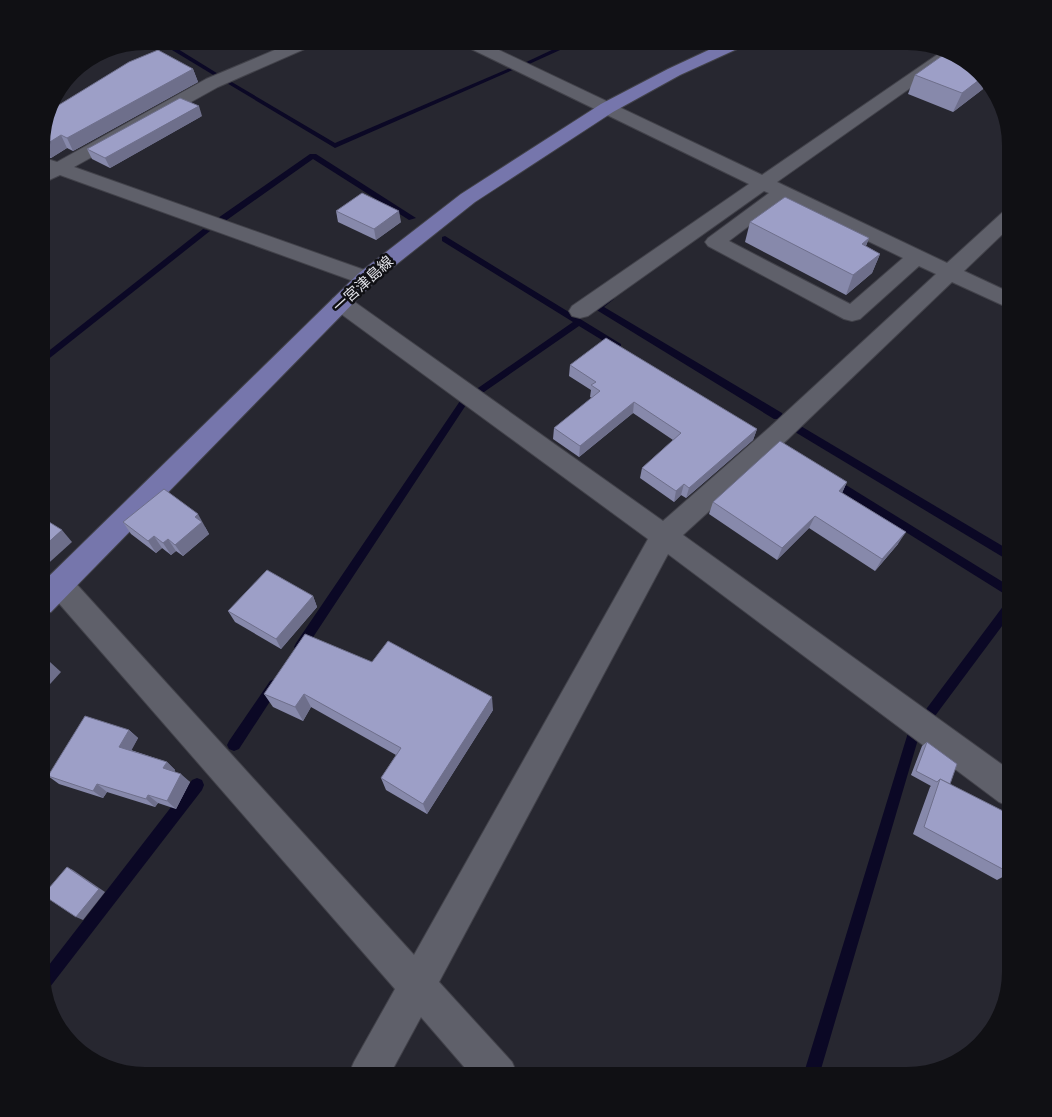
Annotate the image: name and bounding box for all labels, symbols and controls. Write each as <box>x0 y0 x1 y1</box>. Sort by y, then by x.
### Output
street label: 一宮津島線 <box>329 252 396 315</box>

